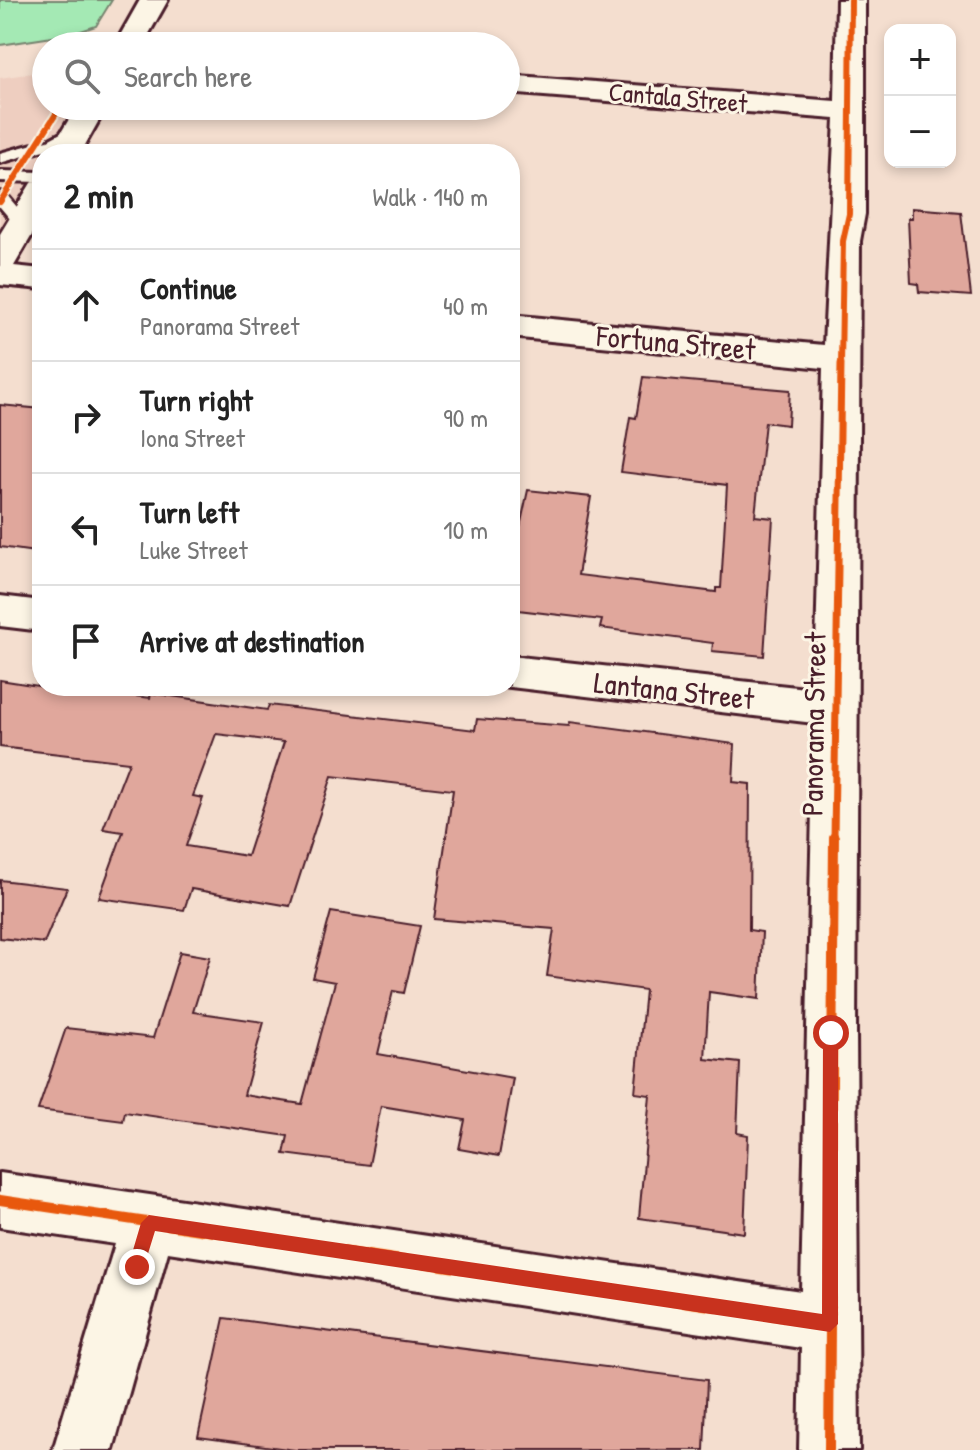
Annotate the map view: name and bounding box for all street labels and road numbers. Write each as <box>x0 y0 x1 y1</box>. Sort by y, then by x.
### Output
street label: Cantala Street <box>607 74 750 121</box>
street label: Fortuna Street <box>594 315 758 369</box>
street label: Panorama Street <box>791 631 835 816</box>
street label: Lantana Street <box>592 662 757 718</box>

